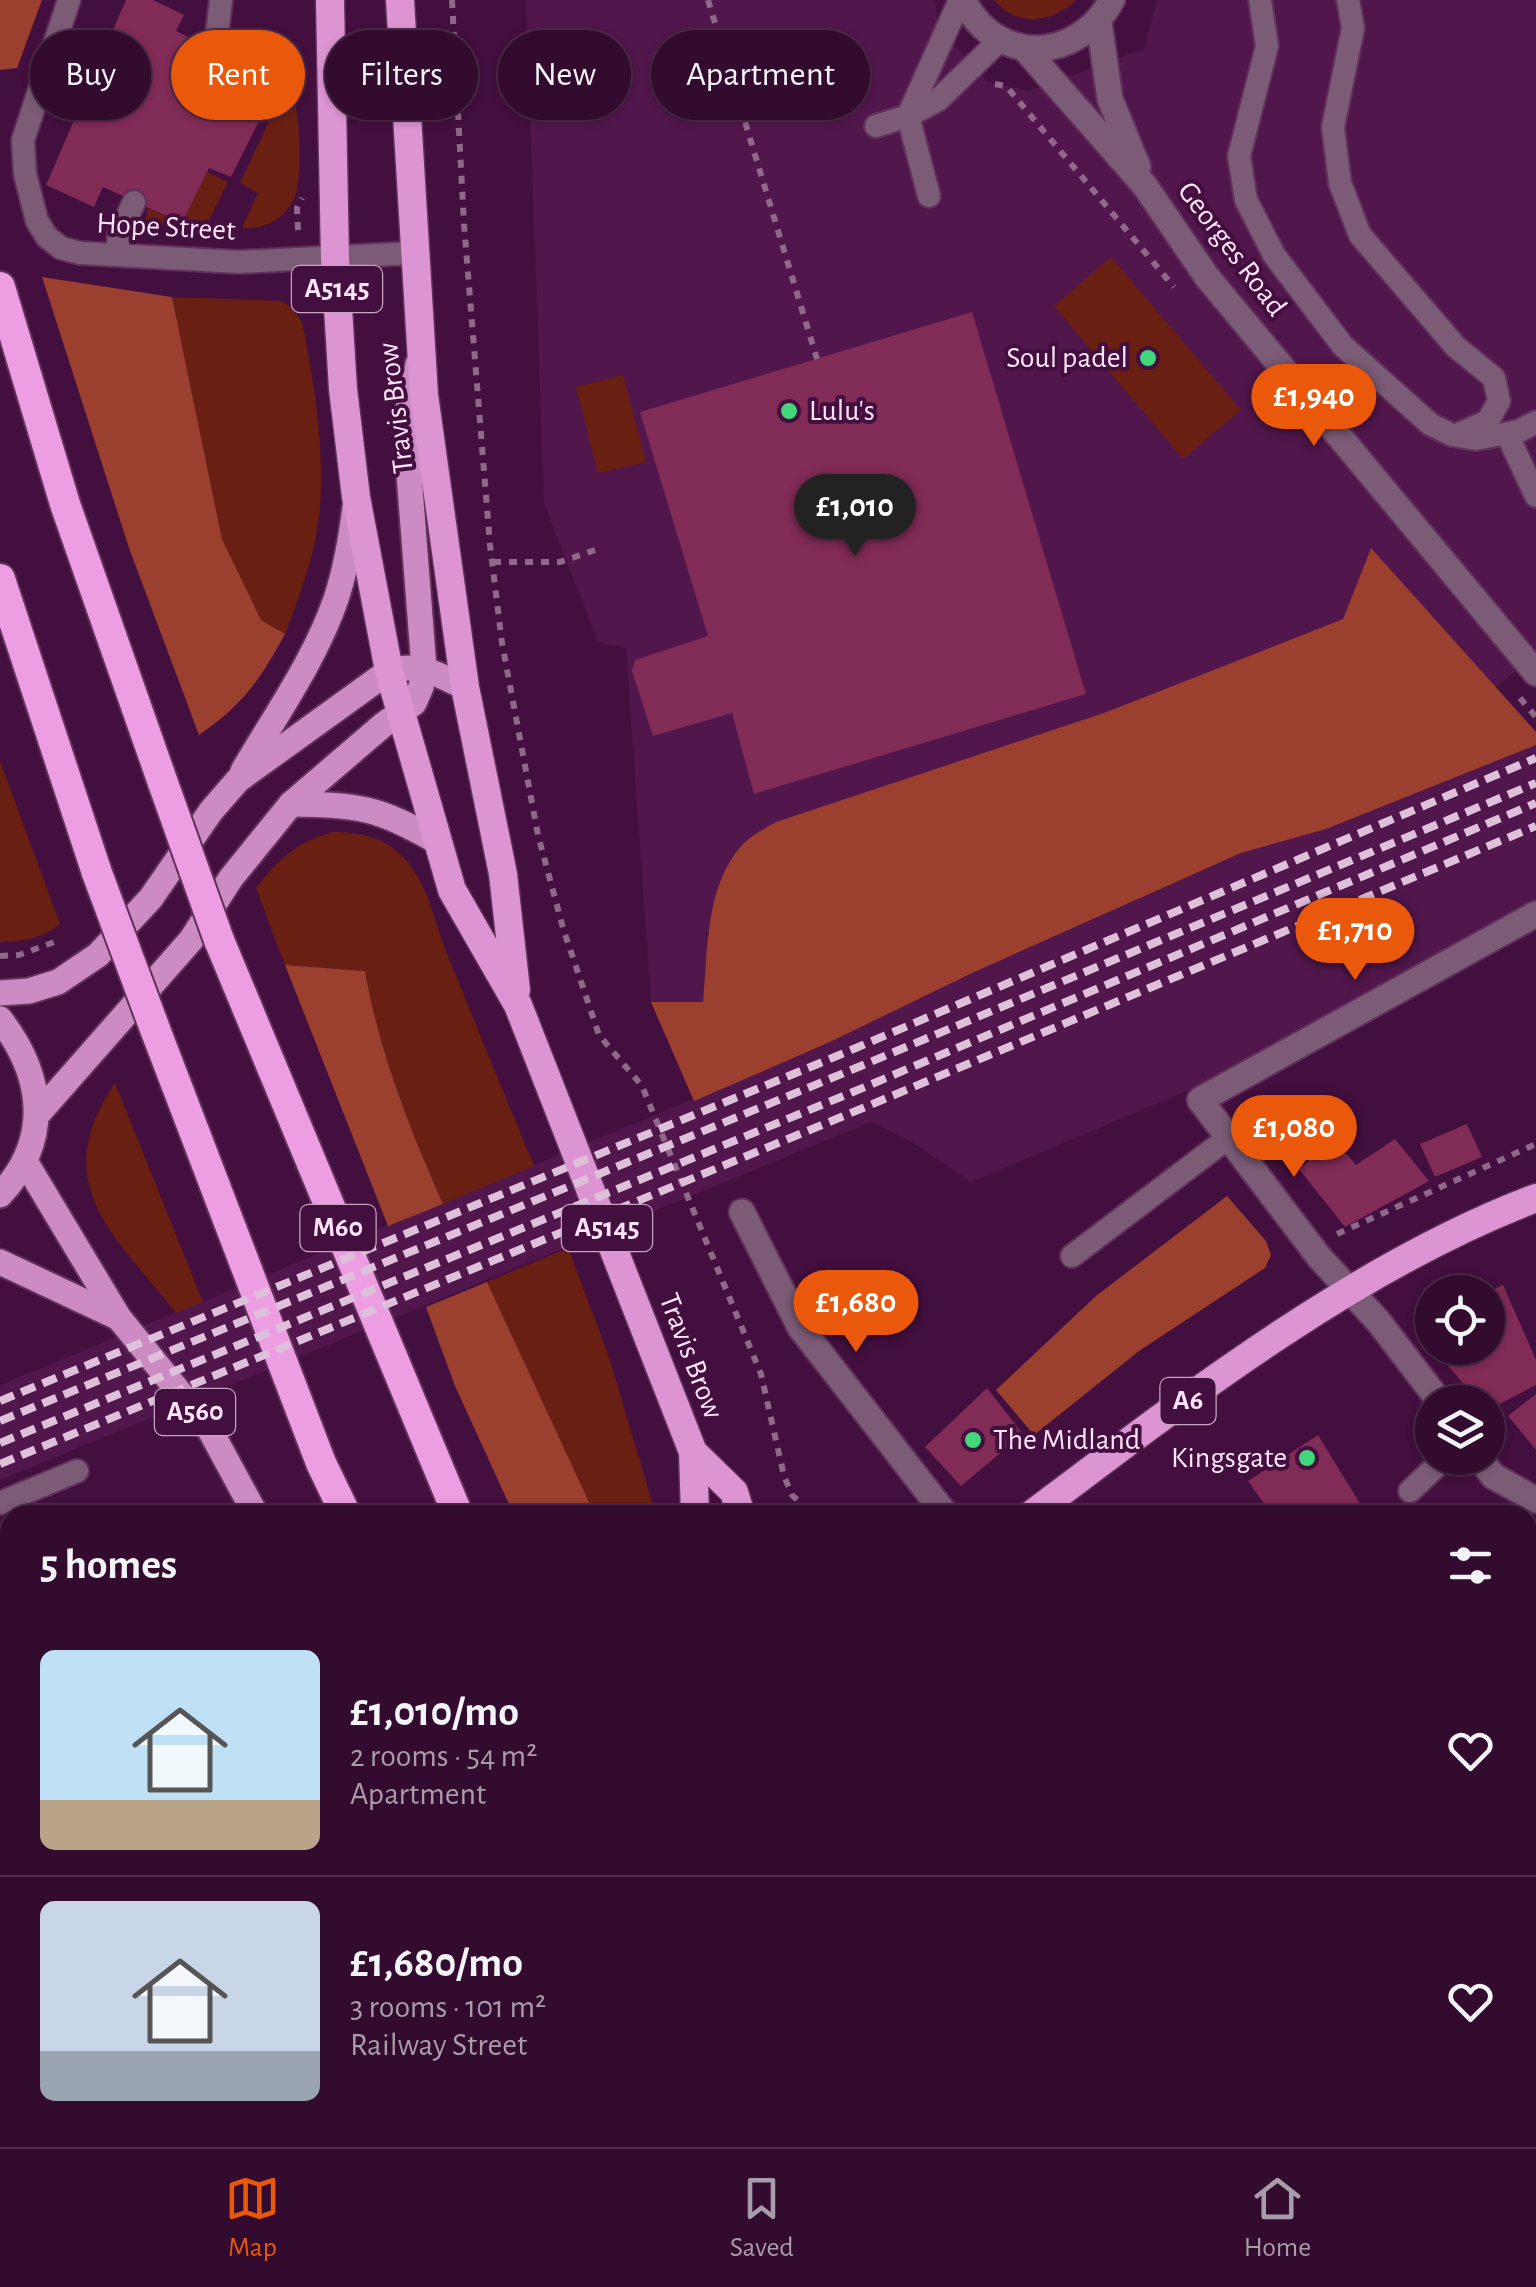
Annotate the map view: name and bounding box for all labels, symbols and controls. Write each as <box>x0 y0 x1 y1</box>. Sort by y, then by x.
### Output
chip: Buy <box>30 30 151 120</box>
chip: Rent <box>171 30 305 120</box>
chip: Filters <box>325 30 478 120</box>
chip: New <box>498 30 631 120</box>
chip: Apartment <box>651 30 870 120</box>
street label: Georges Road <box>1172 176 1292 322</box>
street label: Hope Street <box>96 208 237 246</box>
road number: A5145 <box>292 266 382 312</box>
street label: Travis Brow <box>373 341 419 475</box>
place label: Soul padel <box>1006 343 1128 373</box>
marker: Soul padel <box>1137 347 1159 369</box>
pin: £1,940 <box>1233 364 1395 449</box>
text: £1,940 <box>1273 380 1355 412</box>
place label: Lulu's <box>809 396 875 426</box>
marker: Lulu's <box>778 400 800 422</box>
pin: £1,010 <box>774 474 936 559</box>
text: £1,010 <box>816 490 894 522</box>
pin: £1,710 <box>1274 898 1436 983</box>
text: £1,710 <box>1317 914 1393 946</box>
pin: £1,080 <box>1213 1095 1375 1180</box>
text: £1,080 <box>1253 1111 1335 1143</box>
road number: M60 <box>300 1205 376 1251</box>
road number: A5145 <box>562 1205 652 1251</box>
pin: £1,680 <box>775 1270 937 1355</box>
map controls <box>1415 1275 1505 1475</box>
button: locate <box>1415 1275 1505 1365</box>
text: £1,680 <box>815 1286 897 1318</box>
street label: Travis Brow <box>653 1289 729 1423</box>
road number: A6 <box>1160 1378 1216 1424</box>
button: layers <box>1415 1385 1505 1475</box>
road number: A560 <box>155 1389 235 1435</box>
place label: The Midland <box>993 1425 1140 1455</box>
marker: The Midland <box>962 1429 984 1451</box>
place label: Kingsgate <box>1171 1443 1287 1473</box>
marker: Kingsgate <box>1296 1447 1318 1469</box>
icon: filters <box>1443 1538 1498 1593</box>
text: 5 homes <box>40 1544 177 1586</box>
icon: home <box>120 1690 240 1810</box>
text: £1,010/mo <box>350 1691 519 1733</box>
icon: heart <box>1443 1723 1498 1778</box>
text: 2 rooms · 54 m² <box>350 1740 537 1772</box>
text: Apartment <box>350 1778 486 1810</box>
icon: home <box>120 1941 240 2061</box>
text: £1,680/mo <box>350 1942 523 1984</box>
icon: heart <box>1443 1974 1498 2029</box>
text: 3 rooms · 101 m² <box>350 1991 546 2023</box>
text: Railway Street <box>350 2029 527 2061</box>
tab: Map <box>225 2171 280 2265</box>
tab: Saved <box>730 2171 794 2265</box>
tab: Home <box>1244 2171 1311 2265</box>

